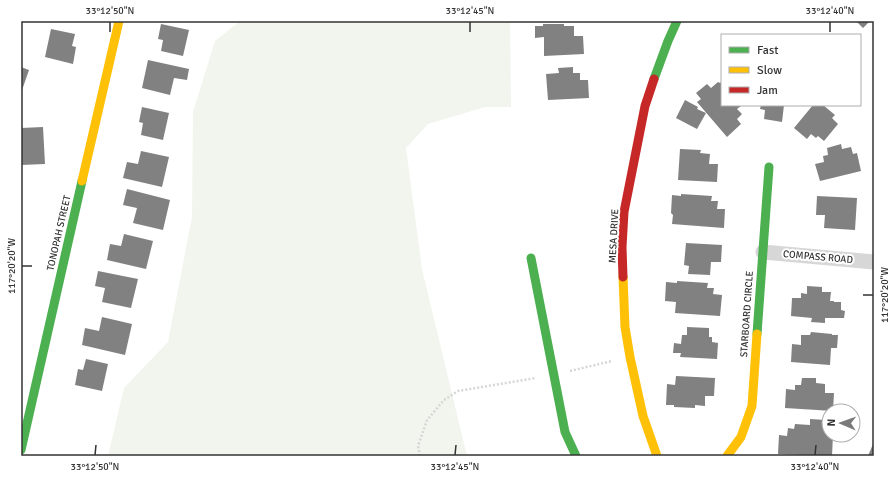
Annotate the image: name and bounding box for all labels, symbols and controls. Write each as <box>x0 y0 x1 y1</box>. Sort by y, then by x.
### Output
text: 33°12'50"N <box>86 5 134 17</box>
text: 33°12'45"N <box>446 5 494 17</box>
text: 33°12'40"N <box>806 5 854 17</box>
legend <box>721 34 861 106</box>
text: Fast <box>757 43 778 58</box>
text: Slow <box>757 63 782 78</box>
text: Jam <box>757 83 778 98</box>
street label: TONOPAH STREET <box>44 194 74 272</box>
street label: MESA DRIVE <box>607 208 621 263</box>
text: 117°20'20"W <box>6 238 18 294</box>
street label: COMPASS ROAD <box>783 248 853 266</box>
text: 117°20'20"W <box>879 267 891 323</box>
street label: STARBOARD CIRCLE <box>738 270 756 358</box>
north arrow <box>821 403 861 443</box>
text: N <box>825 419 838 427</box>
text: 33°12'50"N <box>71 461 119 473</box>
text: 33°12'45"N <box>431 461 479 473</box>
text: 33°12'40"N <box>791 461 839 473</box>

